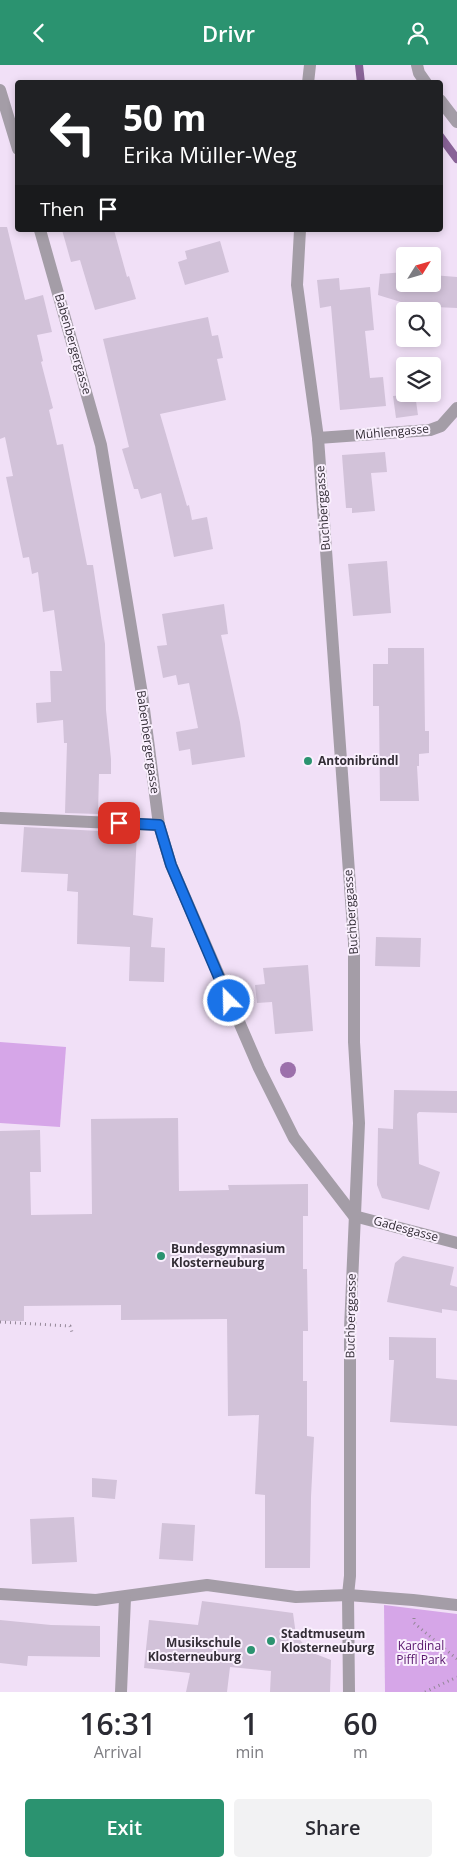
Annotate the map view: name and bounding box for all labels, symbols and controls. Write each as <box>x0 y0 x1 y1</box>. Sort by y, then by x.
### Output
text: Drivr <box>202 18 255 48</box>
icon: back <box>25 19 53 47</box>
icon: person <box>404 19 432 47</box>
text: 50 m <box>123 94 206 141</box>
icon: left <box>40 100 105 165</box>
text: Erika Müller-Weg <box>123 139 297 169</box>
icon: arrive <box>94 195 122 223</box>
text: Then <box>40 196 84 222</box>
north arrow <box>396 247 441 293</box>
map controls <box>396 247 441 402</box>
street label: Babenbergergasse <box>51 291 96 397</box>
button: search <box>396 302 441 347</box>
button: layers <box>396 357 441 402</box>
street label: Mühlengasse <box>354 420 430 443</box>
street label: Buchberggasse <box>311 465 334 551</box>
street label: Babenbergergasse <box>133 689 164 795</box>
place label: Antonibründl <box>318 752 398 769</box>
marker: Antonibründl <box>302 755 314 767</box>
pin <box>98 802 140 844</box>
icon: arrive <box>105 809 133 837</box>
street label: Buchberggasse <box>339 869 362 955</box>
position arrow <box>202 974 254 1026</box>
street label: Gadesgasse <box>372 1212 441 1245</box>
place label: Bundesgymnasium Klosterneuburg <box>171 1240 285 1271</box>
marker: Bundesgymnasium Klosterneuburg <box>155 1250 167 1262</box>
street label: Buchberggasse <box>341 1273 360 1359</box>
place label: Stadtmuseum Klosterneuburg <box>281 1625 375 1656</box>
place label: Musikschule Klosterneuburg <box>148 1634 241 1665</box>
marker: Stadtmuseum Klosterneuburg <box>265 1635 277 1647</box>
park label: Kardinal Piffl Park <box>396 1637 446 1668</box>
marker: Musikschule Klosterneuburg <box>245 1644 257 1656</box>
text: 16:31 <box>79 1703 156 1744</box>
text: 1 <box>241 1703 258 1744</box>
text: 60 <box>343 1703 378 1744</box>
text: Arrival <box>94 1741 142 1763</box>
text: min <box>235 1741 264 1763</box>
text: m <box>353 1741 368 1763</box>
button: Exit <box>25 1799 224 1857</box>
button: Share <box>234 1799 432 1857</box>

